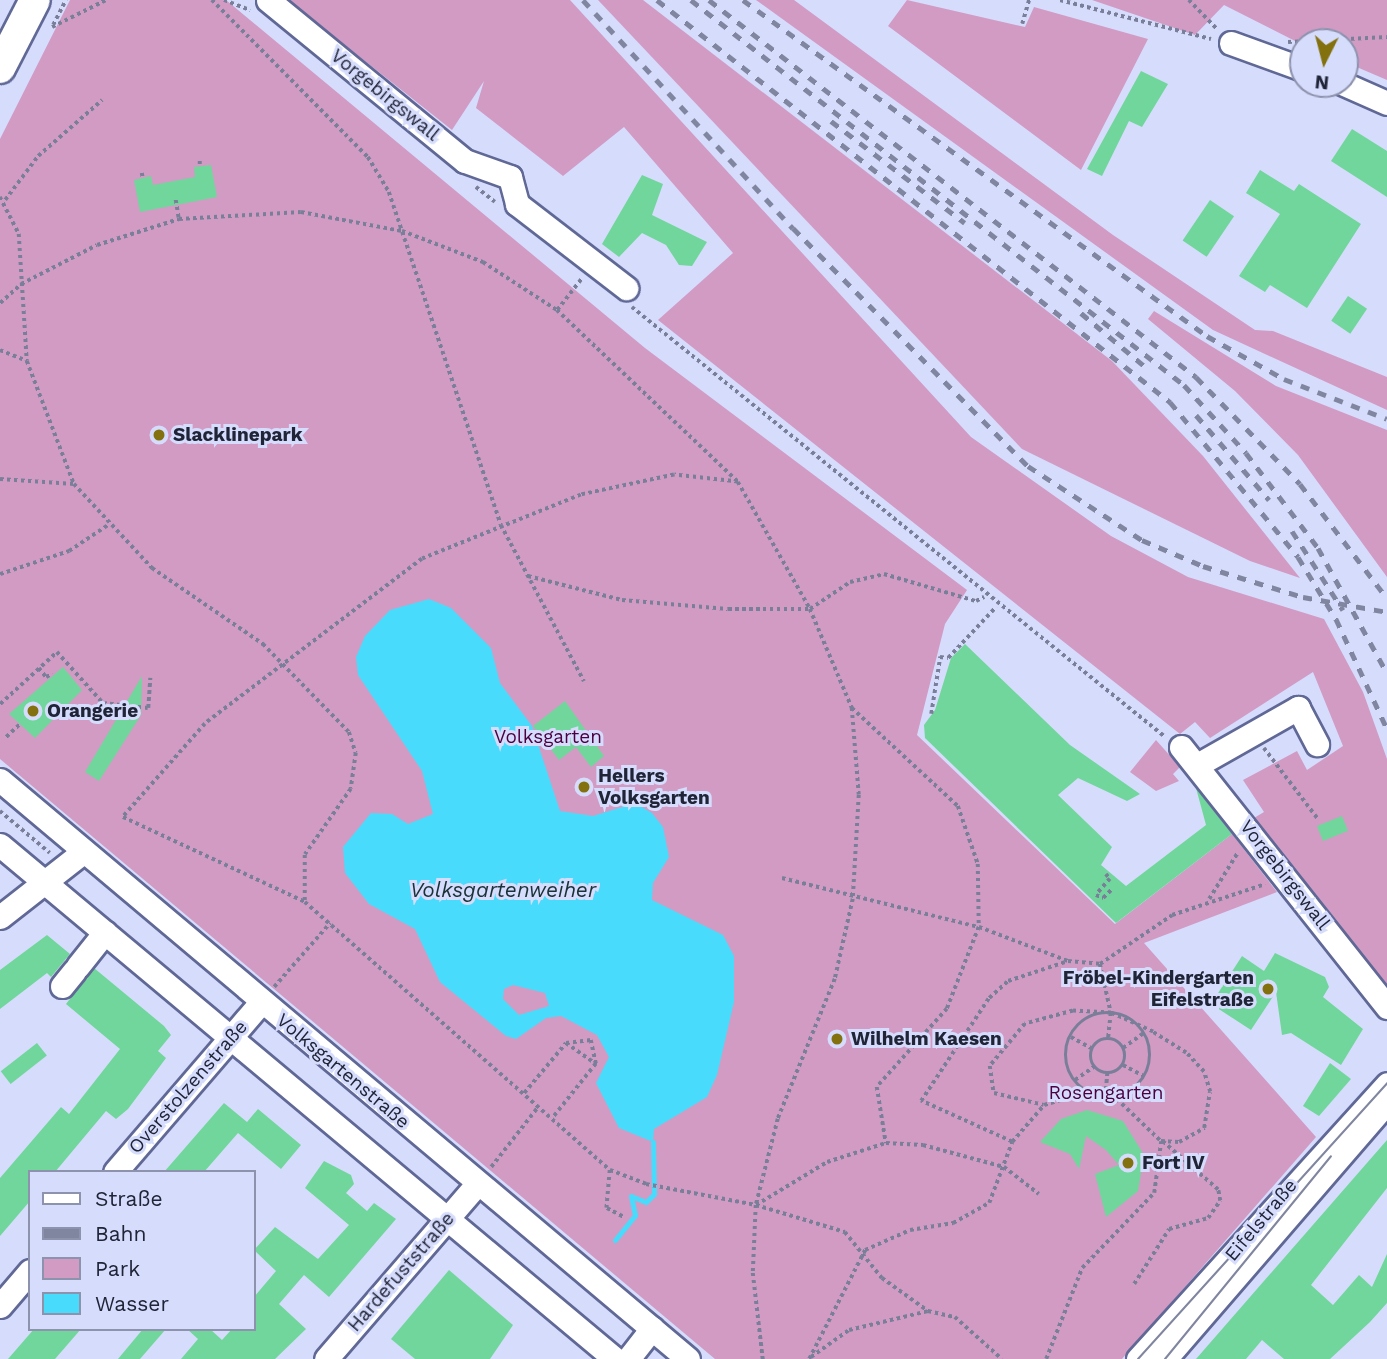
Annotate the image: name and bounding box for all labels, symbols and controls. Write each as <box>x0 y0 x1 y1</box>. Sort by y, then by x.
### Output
north arrow <box>1289 28 1359 98</box>
street label: Vorgebirgswall <box>326 44 444 146</box>
text: N <box>1314 70 1330 95</box>
place label: Slacklinepark <box>173 424 302 446</box>
marker: Slacklinepark <box>151 427 167 443</box>
place label: Orangerie <box>47 700 138 722</box>
marker: Orangerie <box>25 703 41 719</box>
park label: Volksgarten <box>494 726 602 748</box>
place label: Hellers Volksgarten <box>598 765 710 809</box>
marker: Hellers Volksgarten <box>576 779 592 795</box>
street label: Vorgebirgswall <box>1235 816 1335 934</box>
water label: Volksgartenweiher <box>410 877 596 903</box>
place label: Fröbel-Kindergarten Eifelstraße <box>1063 967 1254 1011</box>
marker: Fröbel-Kindergarten Eifelstraße <box>1260 981 1276 997</box>
street label: Volksgartenstraße <box>272 1009 414 1133</box>
street label: Overstolzenstraße <box>124 1016 252 1158</box>
place label: Wilhelm Kaesen <box>851 1028 1002 1050</box>
marker: Wilhelm Kaesen <box>829 1031 845 1047</box>
park label: Rosengarten <box>1048 1082 1164 1104</box>
place label: Fort IV <box>1142 1152 1205 1174</box>
marker: Fort IV <box>1120 1155 1136 1171</box>
legend <box>28 1170 256 1331</box>
street label: Eifelstraße <box>1220 1174 1302 1266</box>
text: Straße <box>95 1186 163 1211</box>
street label: Hardefuststraße <box>343 1208 459 1336</box>
text: Bahn <box>95 1221 147 1246</box>
text: Park <box>95 1256 140 1281</box>
text: Wasser <box>95 1291 169 1316</box>

